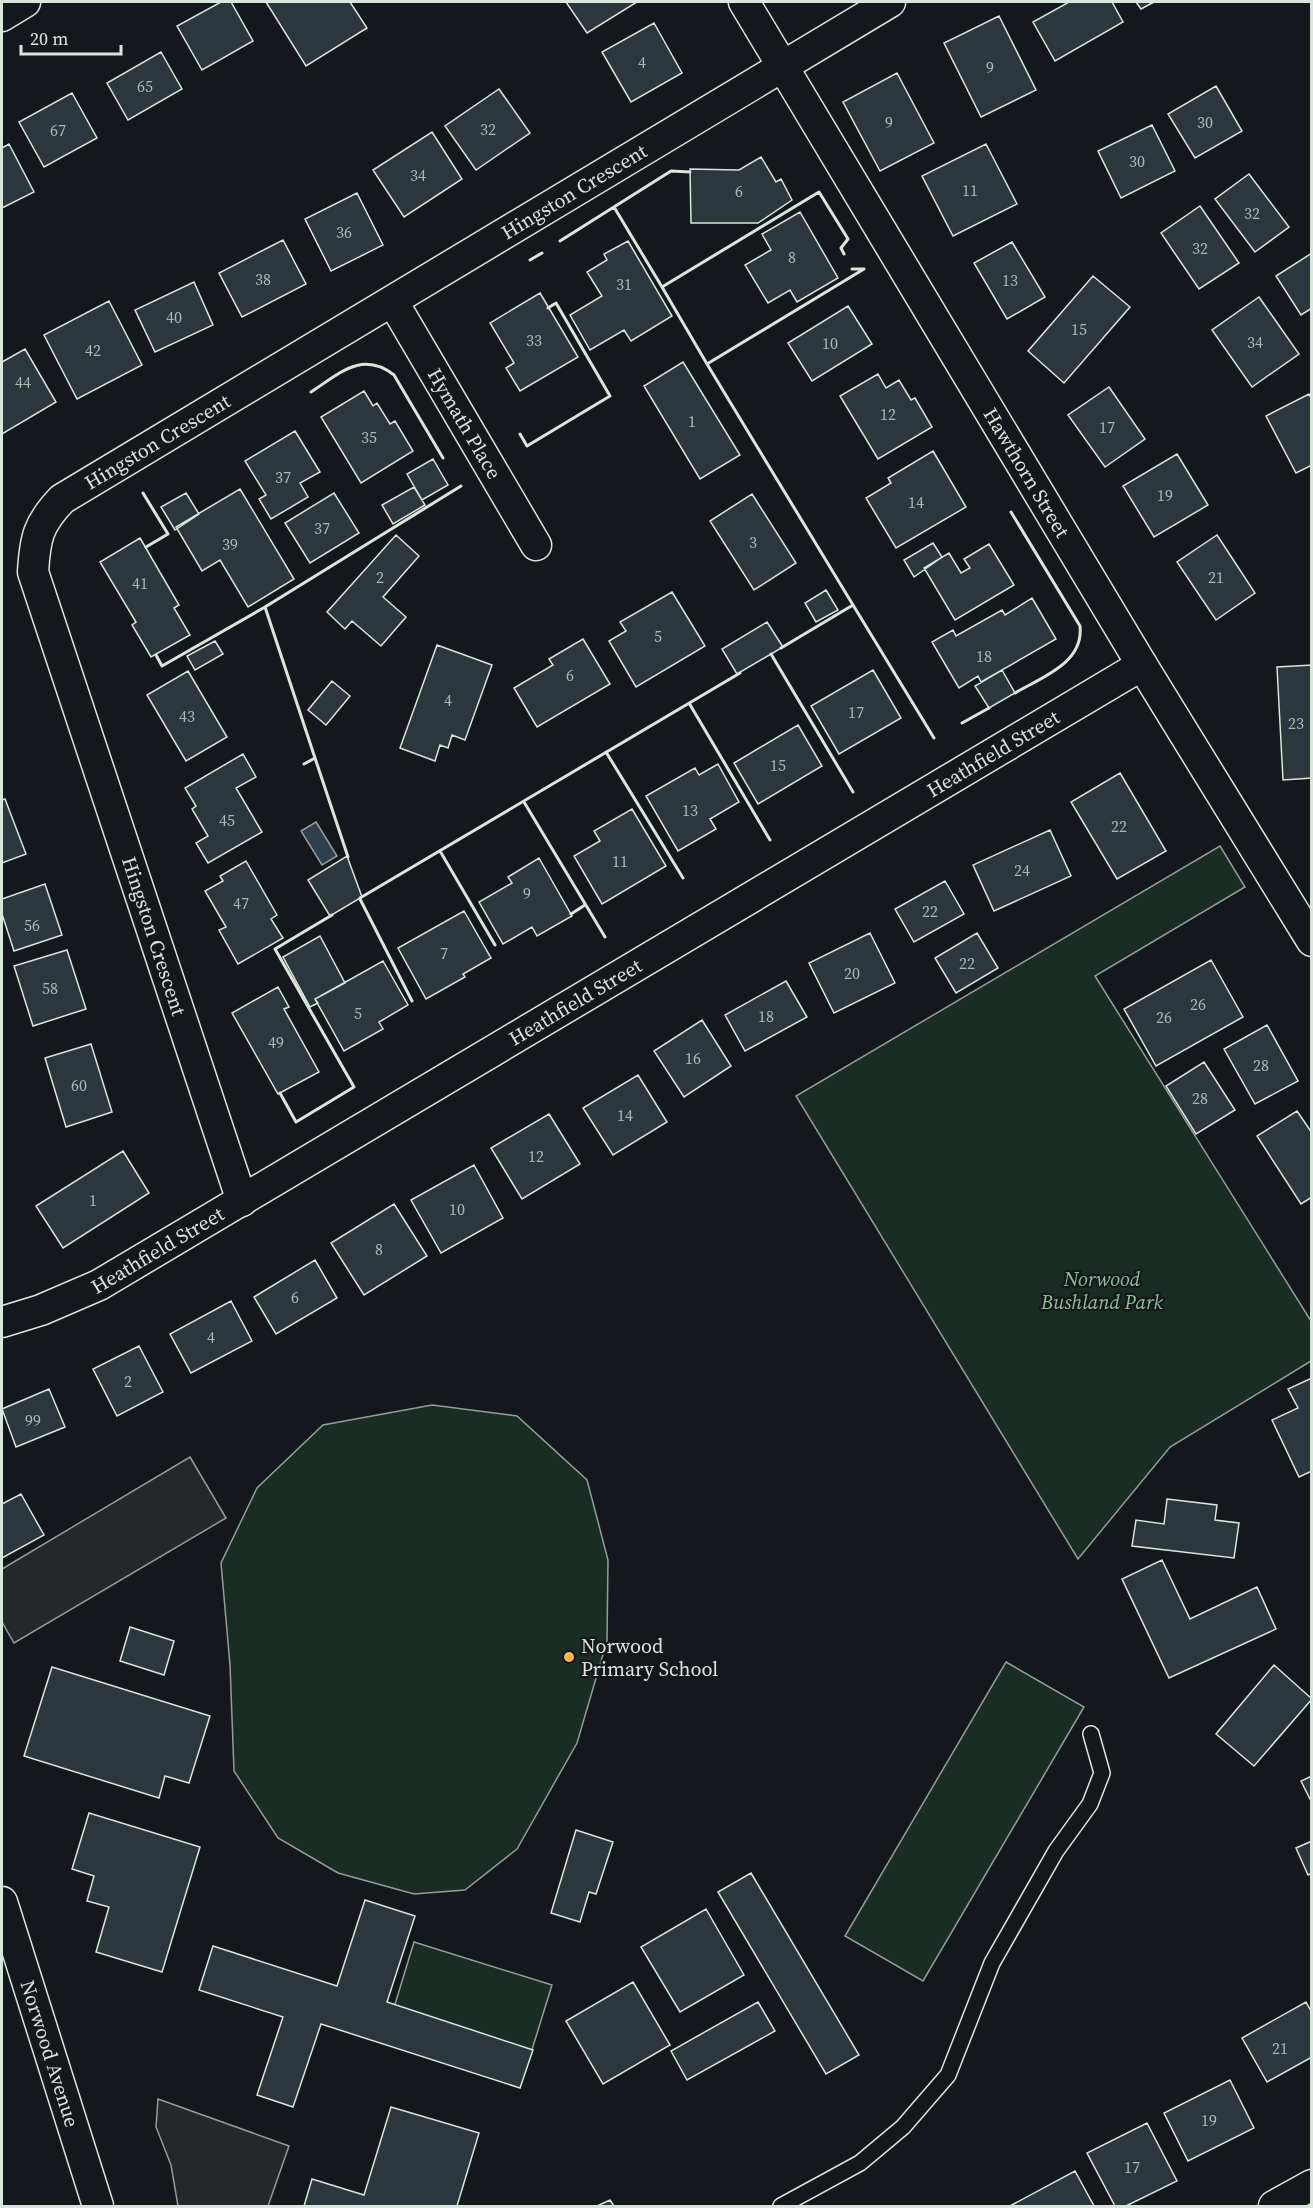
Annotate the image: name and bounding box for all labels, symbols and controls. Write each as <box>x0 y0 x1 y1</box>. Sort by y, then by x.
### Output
scale bar <box>21 18 122 56</box>
text: 20 m <box>30 26 68 51</box>
house number: 4 <box>638 51 646 73</box>
house number: 9 <box>986 56 994 78</box>
house number: 65 <box>137 75 153 97</box>
house number: 9 <box>885 111 893 133</box>
house number: 30 <box>1197 111 1213 133</box>
house number: 32 <box>480 118 496 140</box>
house number: 67 <box>50 119 66 141</box>
street label: Hingston Crescent <box>496 137 653 246</box>
house number: 30 <box>1129 150 1145 172</box>
house number: 34 <box>410 164 426 186</box>
house number: 11 <box>962 179 978 201</box>
house number: 6 <box>735 180 743 202</box>
house number: 32 <box>1244 202 1260 224</box>
house number: 36 <box>336 221 352 243</box>
house number: 32 <box>1192 237 1208 259</box>
house number: 8 <box>788 246 796 268</box>
house number: 38 <box>255 268 271 290</box>
house number: 13 <box>1002 269 1018 291</box>
house number: 31 <box>616 273 632 295</box>
house number: 40 <box>166 306 182 328</box>
house number: 15 <box>1071 318 1087 340</box>
house number: 33 <box>526 329 542 351</box>
house number: 34 <box>1247 331 1263 353</box>
house number: 10 <box>822 332 838 354</box>
house number: 42 <box>85 339 101 361</box>
street label: Hymath Place <box>421 363 508 484</box>
house number: 44 <box>15 371 31 393</box>
street label: Hingston Crescent <box>79 387 236 496</box>
street label: Hawthorn Street <box>977 402 1077 543</box>
house number: 12 <box>880 403 896 425</box>
house number: 1 <box>688 410 696 432</box>
house number: 17 <box>1099 416 1115 438</box>
house number: 35 <box>361 426 377 448</box>
house number: 37 <box>275 466 291 488</box>
house number: 19 <box>1157 484 1173 506</box>
house number: 14 <box>908 491 924 513</box>
house number: 37 <box>314 517 330 539</box>
house number: 3 <box>749 531 757 553</box>
house number: 39 <box>222 533 238 555</box>
house number: 2 <box>376 566 384 588</box>
house number: 21 <box>1208 566 1224 588</box>
house number: 41 <box>132 572 148 594</box>
house number: 5 <box>654 625 662 647</box>
house number: 18 <box>976 645 992 667</box>
house number: 6 <box>566 664 574 686</box>
house number: 4 <box>444 689 452 711</box>
house number: 17 <box>848 701 864 723</box>
street label: Heathfield Street <box>921 703 1065 804</box>
house number: 43 <box>179 705 195 727</box>
house number: 23 <box>1288 712 1304 734</box>
house number: 15 <box>770 754 786 776</box>
house number: 13 <box>682 799 698 821</box>
house number: 45 <box>219 809 235 831</box>
house number: 22 <box>1111 815 1127 837</box>
house number: 11 <box>612 850 628 872</box>
street label: Hingston Crescent <box>115 853 193 1019</box>
house number: 24 <box>1014 859 1030 881</box>
house number: 9 <box>523 882 531 904</box>
house number: 47 <box>233 892 249 914</box>
house number: 22 <box>922 900 938 922</box>
house number: 56 <box>24 914 40 936</box>
house number: 7 <box>440 942 448 964</box>
street label: Heathfield Street <box>504 951 647 1052</box>
house number: 22 <box>959 952 975 974</box>
house number: 20 <box>844 962 860 984</box>
house number: 58 <box>42 977 58 999</box>
house number: 26 <box>1190 993 1206 1015</box>
house number: 5 <box>354 1002 362 1024</box>
house number: 18 <box>758 1005 774 1027</box>
house number: 26 <box>1156 1006 1172 1028</box>
house number: 49 <box>268 1031 284 1053</box>
house number: 16 <box>685 1047 701 1069</box>
house number: 28 <box>1253 1054 1269 1076</box>
house number: 60 <box>71 1074 87 1096</box>
house number: 28 <box>1192 1087 1208 1109</box>
house number: 14 <box>617 1104 633 1126</box>
house number: 12 <box>528 1145 544 1167</box>
house number: 1 <box>89 1189 97 1211</box>
house number: 10 <box>449 1198 465 1220</box>
street label: Heathfield Street <box>86 1200 230 1301</box>
house number: 8 <box>375 1238 383 1260</box>
park label: Norwood Bushland Park <box>1040 1265 1163 1316</box>
house number: 6 <box>291 1286 299 1308</box>
house number: 4 <box>207 1326 215 1348</box>
house number: 2 <box>124 1370 132 1392</box>
house number: 99 <box>25 1409 41 1431</box>
place label: Norwood Primary School <box>581 1632 718 1683</box>
marker: Norwood Primary School <box>562 1650 576 1664</box>
street label: Norwood Avenue <box>14 1977 86 2131</box>
house number: 21 <box>1272 2037 1288 2059</box>
house number: 19 <box>1201 2109 1217 2131</box>
house number: 17 <box>1124 2156 1140 2178</box>

